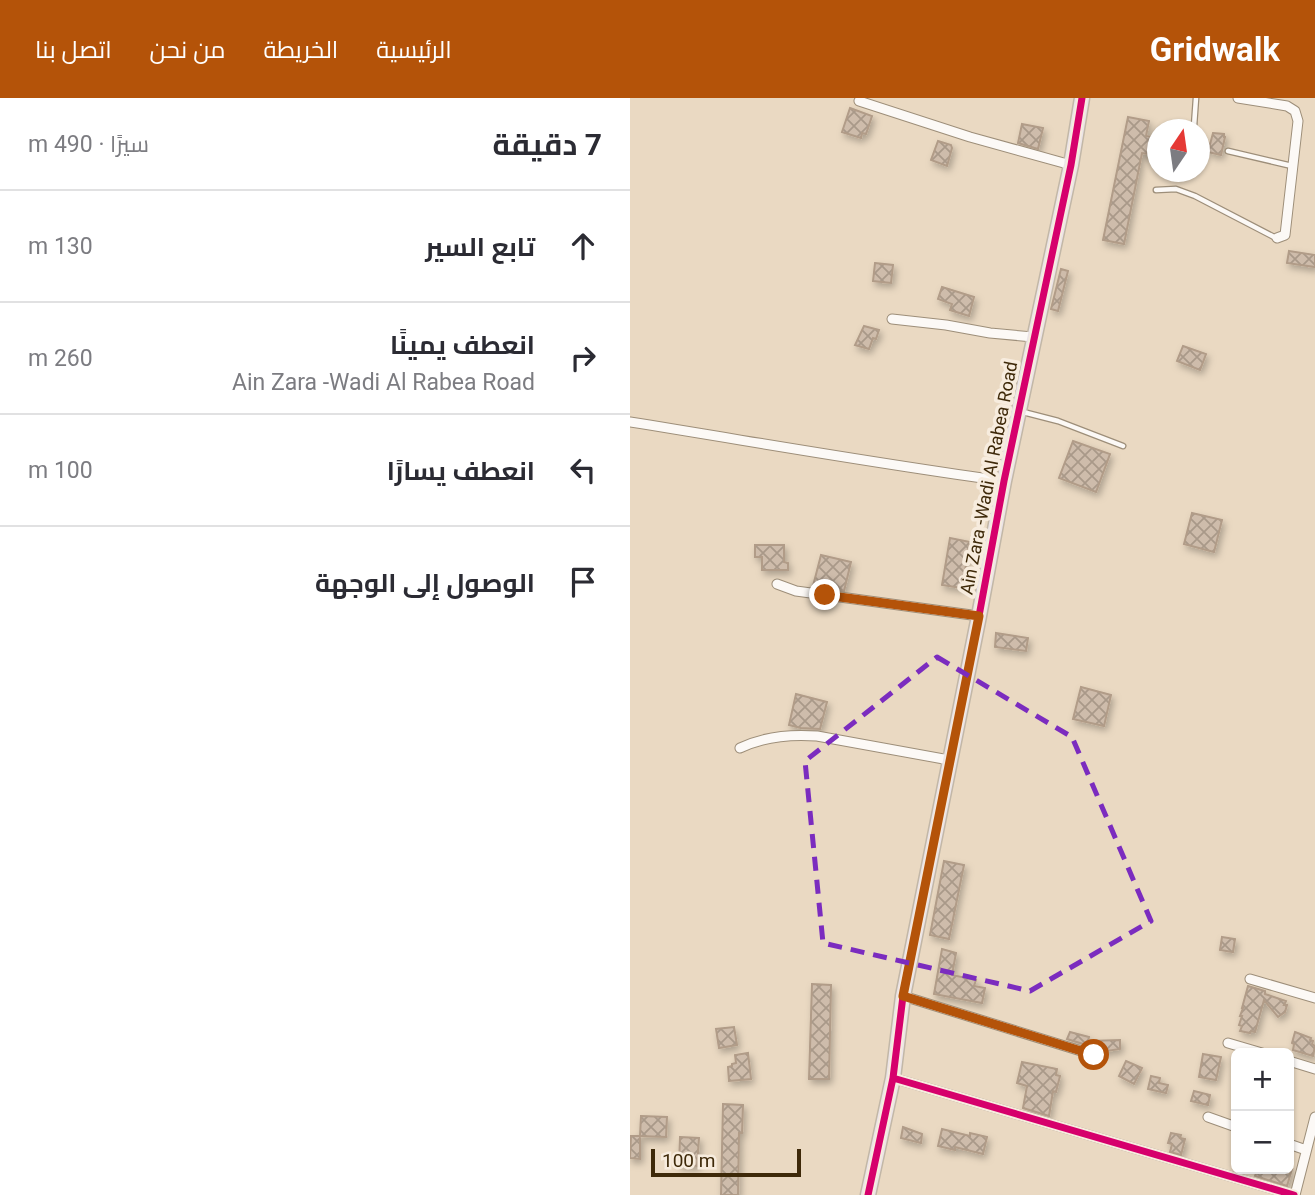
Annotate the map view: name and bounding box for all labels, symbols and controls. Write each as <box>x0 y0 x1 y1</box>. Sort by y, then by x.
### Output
text: Gridwalk <box>1150 30 1280 69</box>
text: اتصل بنا <box>35 36 112 64</box>
text: من نحن <box>150 36 225 64</box>
text: الخريطة <box>263 36 338 64</box>
text: الرئيسية <box>376 36 452 64</box>
north arrow <box>1147 119 1210 182</box>
text: 7 دقيقة <box>493 127 602 162</box>
text: سيرًا · 490 m <box>28 131 149 158</box>
icon: ahead <box>564 227 602 265</box>
text: تابع السير <box>425 232 535 262</box>
text: 130 m <box>28 233 93 260</box>
text: انعطف يمينًا <box>390 330 535 360</box>
icon: right <box>564 339 602 377</box>
text: 260 m <box>28 345 93 372</box>
street label: Ain Zara -Wadi Al Rabea Road <box>956 359 1021 596</box>
text: Ain Zara -Wadi Al Rabea Road <box>232 369 535 396</box>
icon: left <box>564 451 602 489</box>
text: انعطف يسارًا <box>387 456 535 486</box>
text: 100 m <box>28 457 93 484</box>
icon: arrive <box>564 563 602 601</box>
text: الوصول إلى الوجهة <box>315 568 535 598</box>
route end <box>809 579 840 610</box>
route start <box>1078 1039 1109 1070</box>
map controls <box>1231 1048 1294 1174</box>
button: + <box>1231 1048 1294 1111</box>
button: − <box>1231 1111 1294 1174</box>
scale bar <box>651 1146 802 1178</box>
text: 100 m <box>662 1149 715 1172</box>

